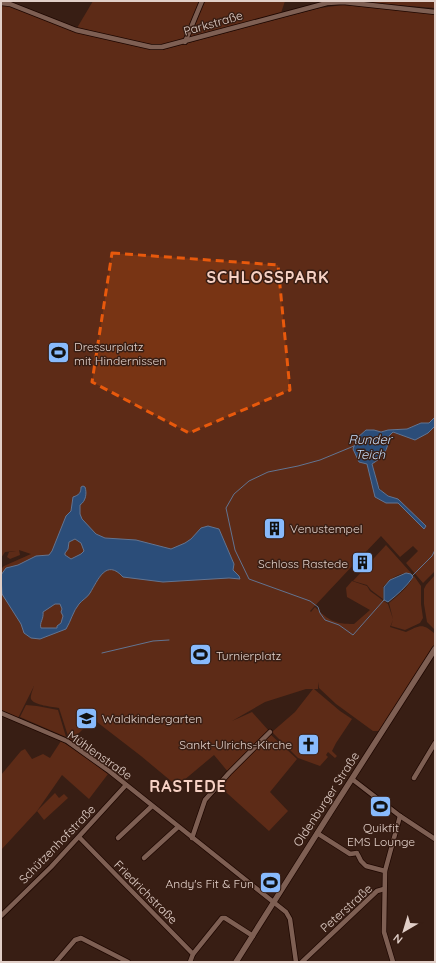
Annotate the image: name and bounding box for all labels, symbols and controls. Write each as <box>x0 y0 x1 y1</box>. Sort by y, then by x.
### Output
street label: Parkstraße <box>182 7 245 39</box>
district label: SCHLOSSPARK <box>207 267 329 287</box>
place label: Dressurplatz mit Hindernissen <box>74 339 166 368</box>
sports icon: Dressurplatz mit Hindernissen <box>46 340 72 366</box>
water label: Runder Teich <box>348 431 394 462</box>
building icon: Venustempel <box>261 515 287 541</box>
place label: Venustempel <box>290 521 362 536</box>
building icon: Schloss Rastede <box>350 550 376 576</box>
place label: Schloss Rastede <box>258 556 348 571</box>
sports icon: Turnierplatz <box>187 642 213 668</box>
place label: Turnierplatz <box>216 648 282 663</box>
school or university icon: Waldkindergarten <box>74 705 100 731</box>
place label: Waldkindergarten <box>102 711 202 726</box>
street label: Mühlenstraße <box>65 727 135 783</box>
church icon: Sankt-Ulrichs-Kirche <box>295 731 321 757</box>
place label: Sankt-Ulrichs-Kirche <box>179 737 292 752</box>
street label: Oldenburger Straße <box>290 749 362 849</box>
district label: RASTEDE <box>149 776 227 796</box>
sports icon: Quikfit EMS Lounge <box>368 793 394 819</box>
street label: Schützenhofstraße <box>16 801 99 887</box>
place label: Quikfit EMS Lounge <box>347 820 415 849</box>
street label: Friedrichstraße <box>111 857 181 927</box>
sports icon: Andy's Fit & Fun <box>257 870 283 896</box>
place label: Andy's Fit & Fun <box>165 876 254 891</box>
street label: Peterstraße <box>317 881 375 935</box>
north arrow <box>384 911 424 951</box>
text: N <box>390 931 405 947</box>

